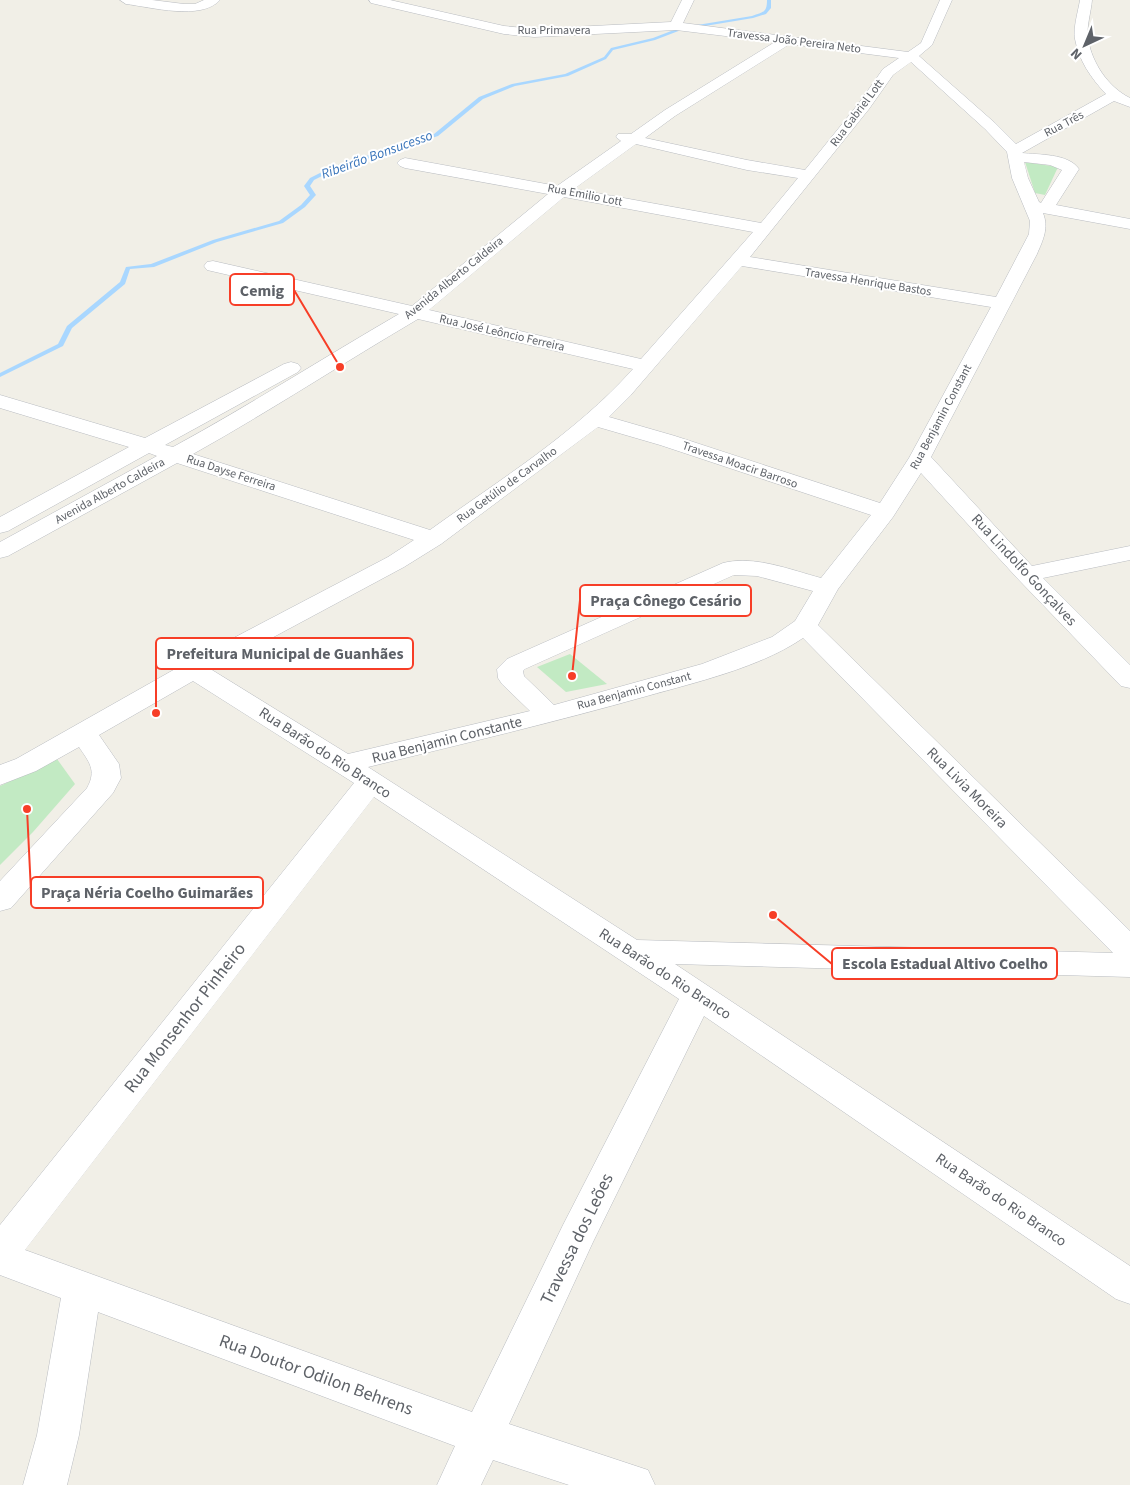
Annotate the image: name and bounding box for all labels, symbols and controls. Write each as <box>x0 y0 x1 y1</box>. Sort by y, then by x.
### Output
north arrow <box>1060 20 1110 70</box>
street label: Rua Primavera <box>517 22 591 39</box>
street label: Travessa João Pereira Neto <box>726 24 862 58</box>
text: N <box>1066 43 1087 64</box>
street label: Rua Gabriel Lott <box>826 76 888 150</box>
street label: Rua Três <box>1041 106 1087 142</box>
water label: Ribeirão Bonsucesso <box>318 126 436 184</box>
street label: Rua Emilio Lott <box>546 179 624 211</box>
street label: Avenida Alberto Caldeira <box>401 233 507 323</box>
street label: Travessa Henrique Bastos <box>803 264 933 300</box>
callout: Cemig <box>230 274 294 305</box>
text: Cemig <box>240 280 285 302</box>
street label: Rua José Leôncio Ferreira <box>438 310 566 356</box>
street label: Rua Benjamin Constant <box>906 361 976 473</box>
street label: Travessa Moacir Barroso <box>680 437 800 493</box>
street label: Rua Getúlio de Carvalho <box>453 443 561 527</box>
street label: Rua Dayse Ferreira <box>184 451 278 495</box>
street label: Avenida Alberto Caldeira <box>52 454 168 528</box>
street label: Rua Lindolfo Gonçalves <box>966 509 1082 631</box>
callout: Praça Cônego Cesário <box>580 585 751 616</box>
text: Praça Cônego Cesário <box>590 590 742 612</box>
callout: Prefeitura Municipal de Guanhães <box>156 638 413 669</box>
text: Prefeitura Municipal de Guanhães <box>166 643 404 665</box>
street label: Rua Benjamin Constant <box>575 668 693 714</box>
street label: Rua Barão do Rio Branco <box>255 702 395 804</box>
street label: Rua Benjamin Constante <box>370 711 524 769</box>
street label: Rua Livia Moreira <box>922 743 1012 833</box>
callout: Praça Néria Coelho Guimarães <box>31 877 263 908</box>
text: Praça Néria Coelho Guimarães <box>41 882 253 904</box>
street label: Rua Barão do Rio Branco <box>595 923 735 1025</box>
street label: Rua Monsenhor Pinheiro <box>118 938 252 1098</box>
callout: Escola Estadual Altivo Coelho <box>832 948 1057 979</box>
text: Escola Estadual Altivo Coelho <box>842 953 1048 975</box>
street label: Rua Barão do Rio Branco <box>931 1148 1071 1252</box>
street label: Travessa dos Leões <box>534 1169 620 1309</box>
street label: Rua Doutor Odilon Behrens <box>216 1328 416 1422</box>

